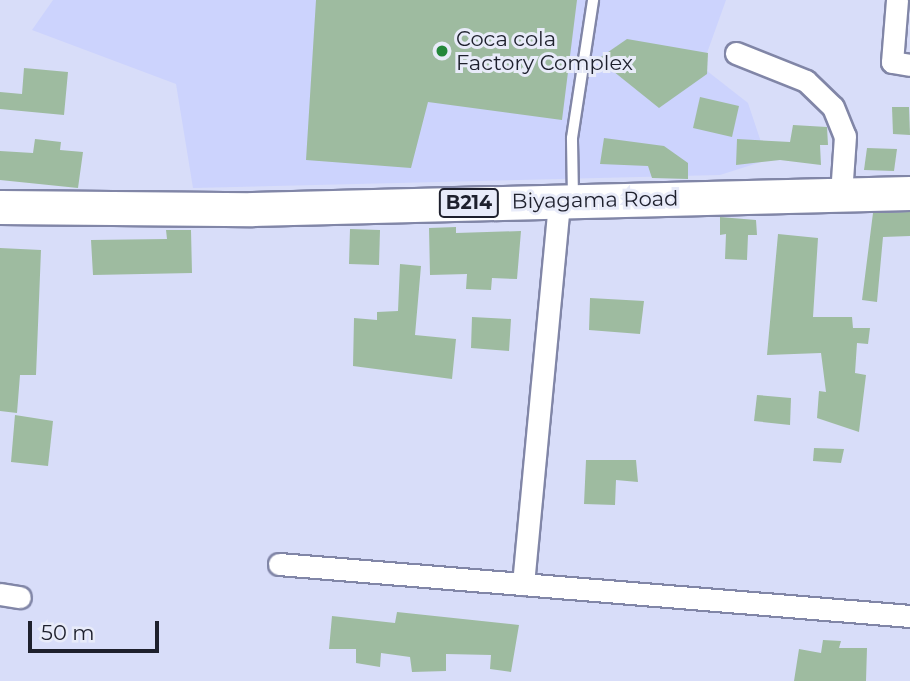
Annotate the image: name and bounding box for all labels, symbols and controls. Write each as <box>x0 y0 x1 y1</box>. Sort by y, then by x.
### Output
place label: Coca cola Factory Complex <box>456 26 633 76</box>
marker: Coca cola Factory Complex <box>434 43 450 59</box>
street label: Biyagama Road <box>511 186 679 214</box>
road number: B214 <box>438 188 500 218</box>
scale bar <box>32 608 163 652</box>
text: 50 m <box>41 620 95 645</box>

